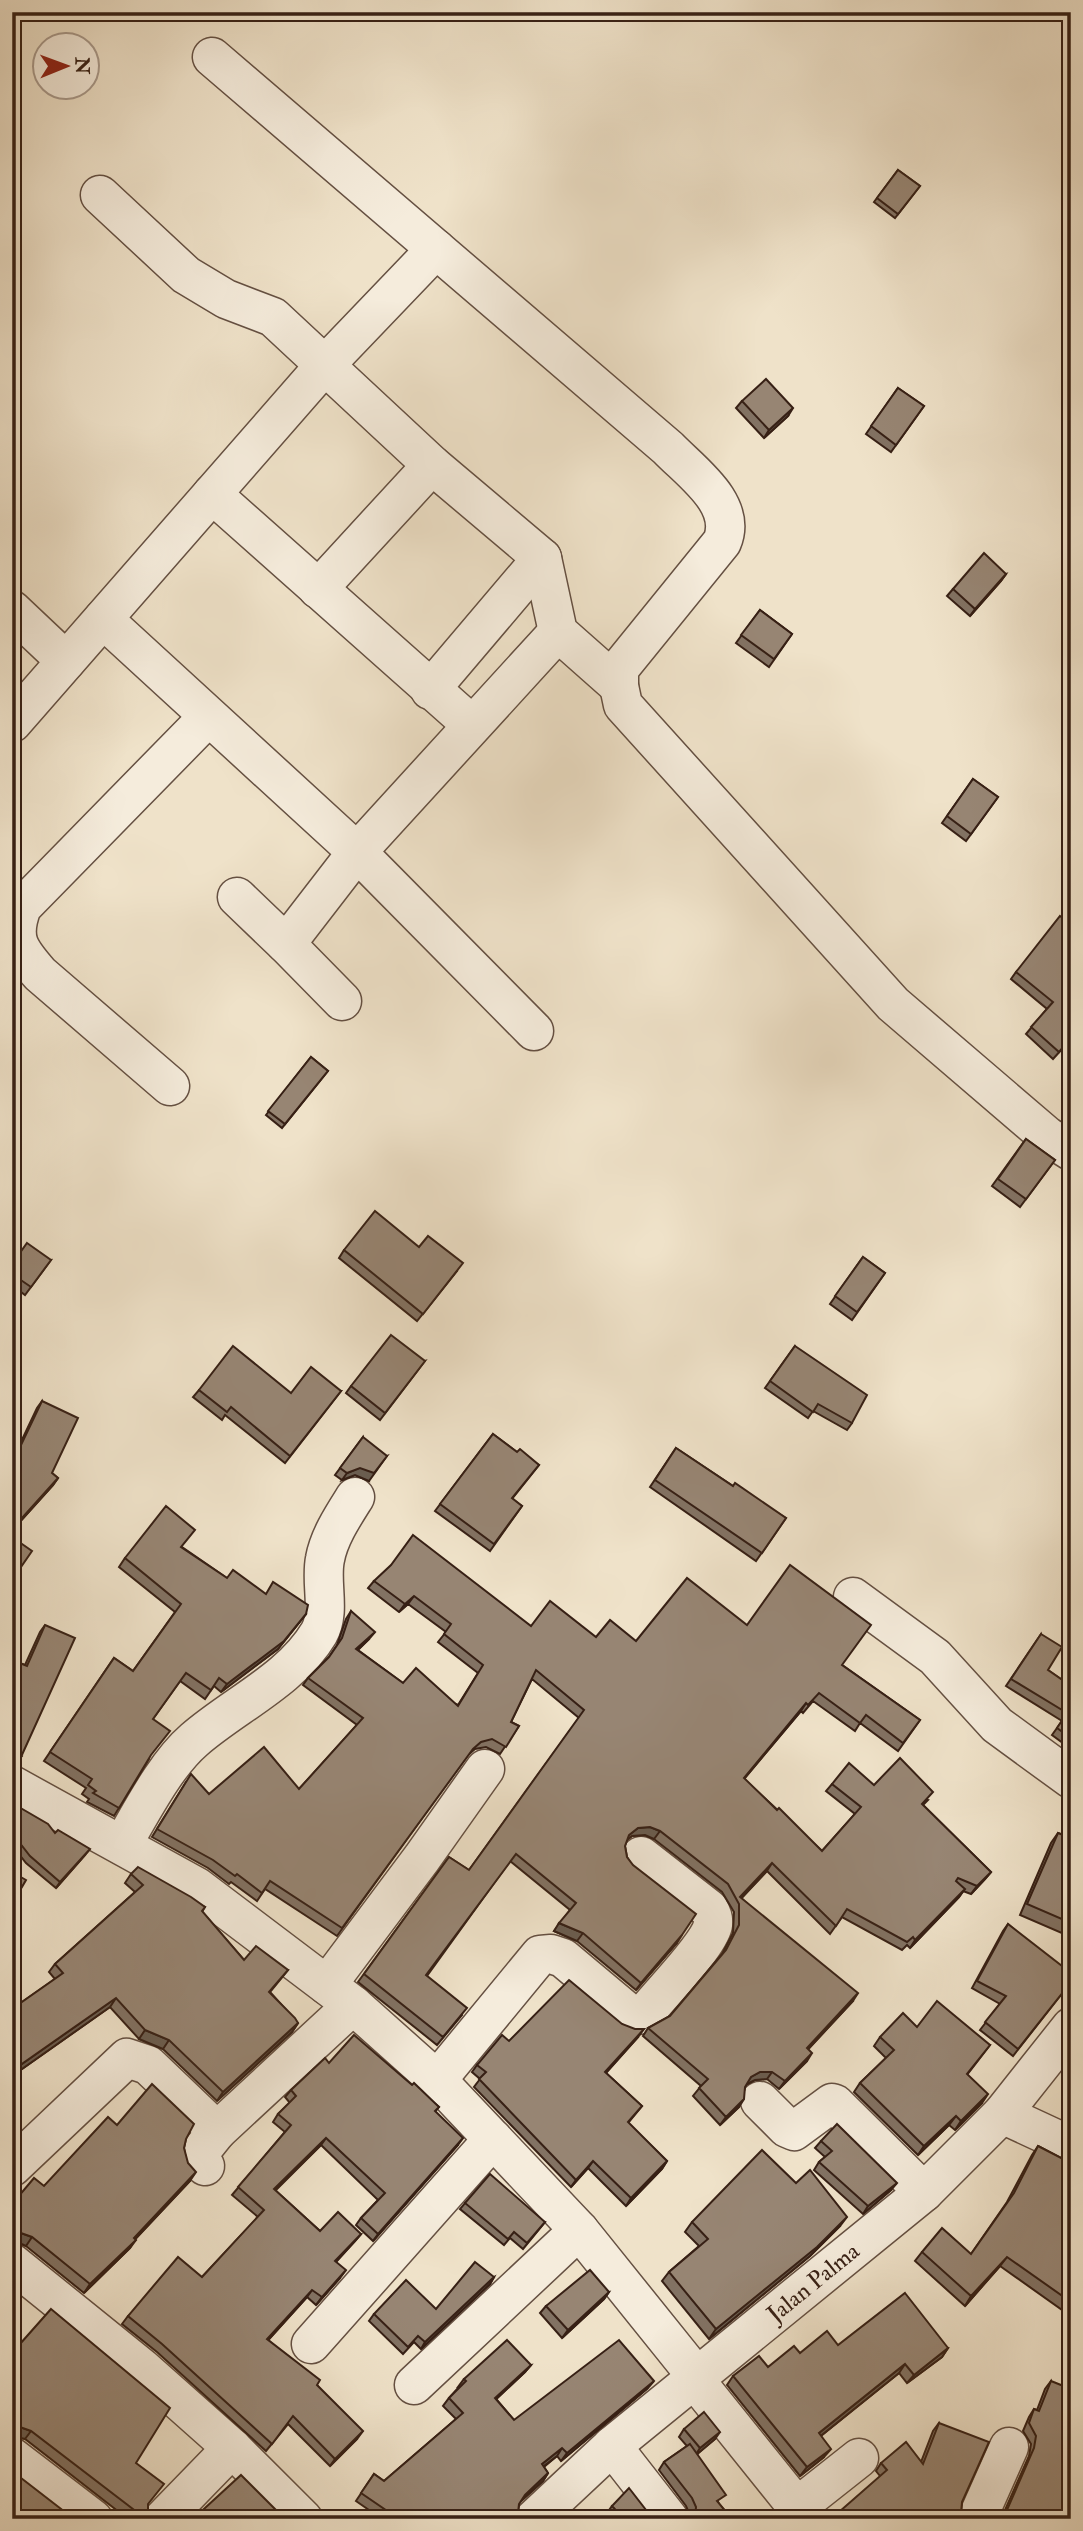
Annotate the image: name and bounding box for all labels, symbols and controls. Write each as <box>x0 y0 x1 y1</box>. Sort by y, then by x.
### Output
north arrow <box>32 32 102 102</box>
text: N <box>70 56 94 75</box>
street label: Jalan Palma <box>760 2235 867 2330</box>

